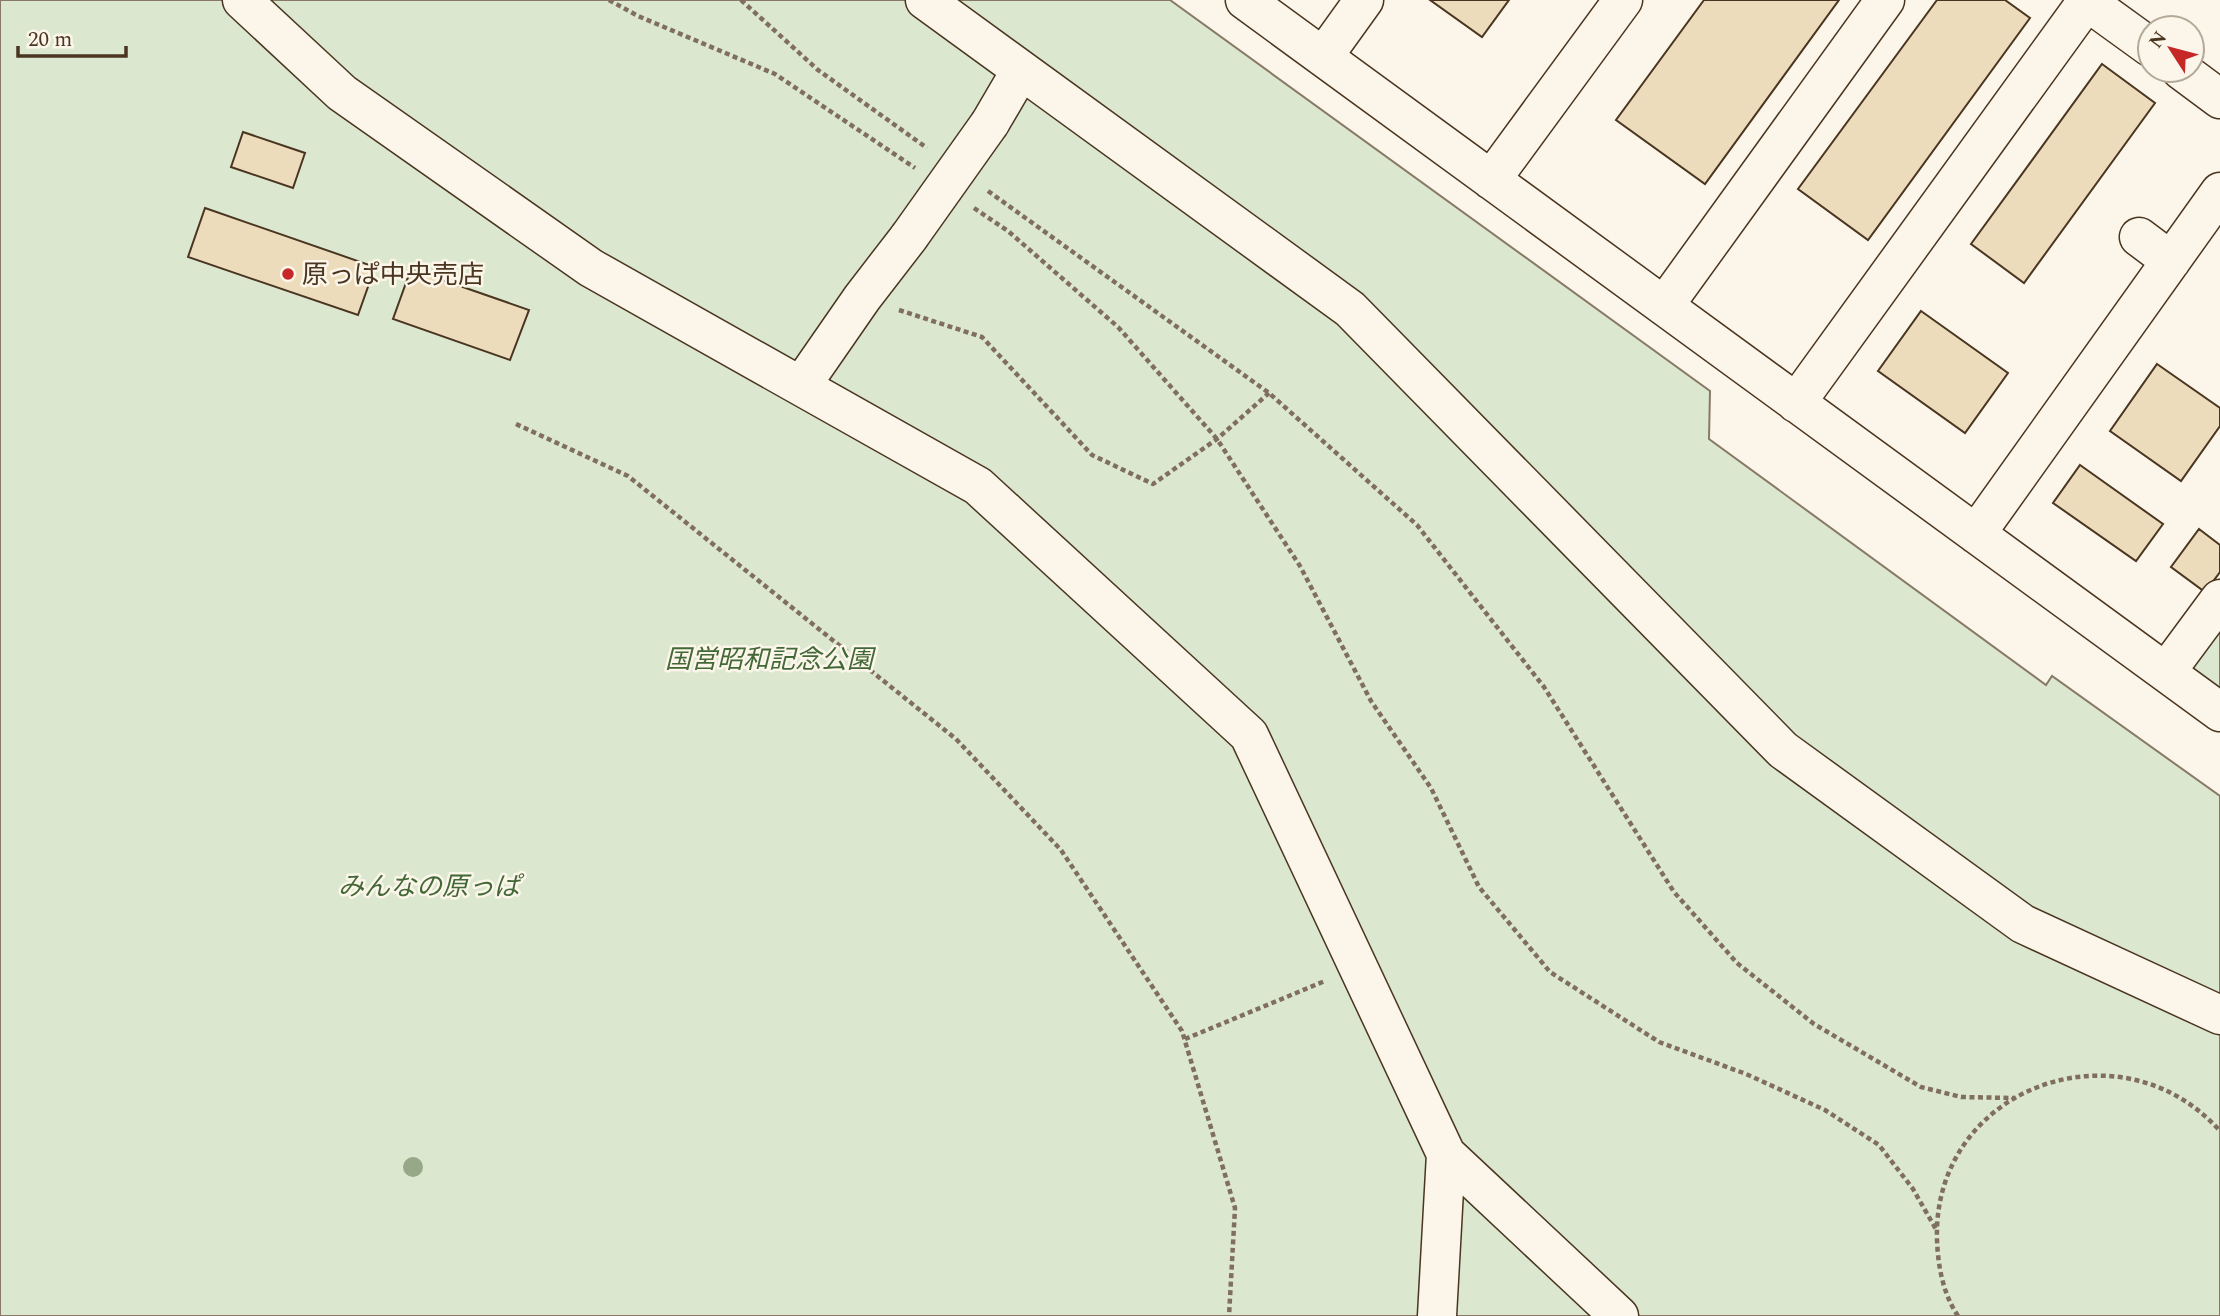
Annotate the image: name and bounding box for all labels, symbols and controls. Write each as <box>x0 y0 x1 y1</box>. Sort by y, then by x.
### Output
scale bar <box>18 14 126 58</box>
north arrow <box>2136 14 2206 84</box>
text: 20 m <box>28 24 72 56</box>
text: N <box>2142 25 2175 55</box>
place label: 原っぱ中央売店 <box>302 255 484 295</box>
marker: 原っぱ中央売店 <box>280 266 296 282</box>
park label: 国営昭和記念公園 <box>665 640 877 680</box>
park label: みんなの原っぱ <box>338 867 525 907</box>

